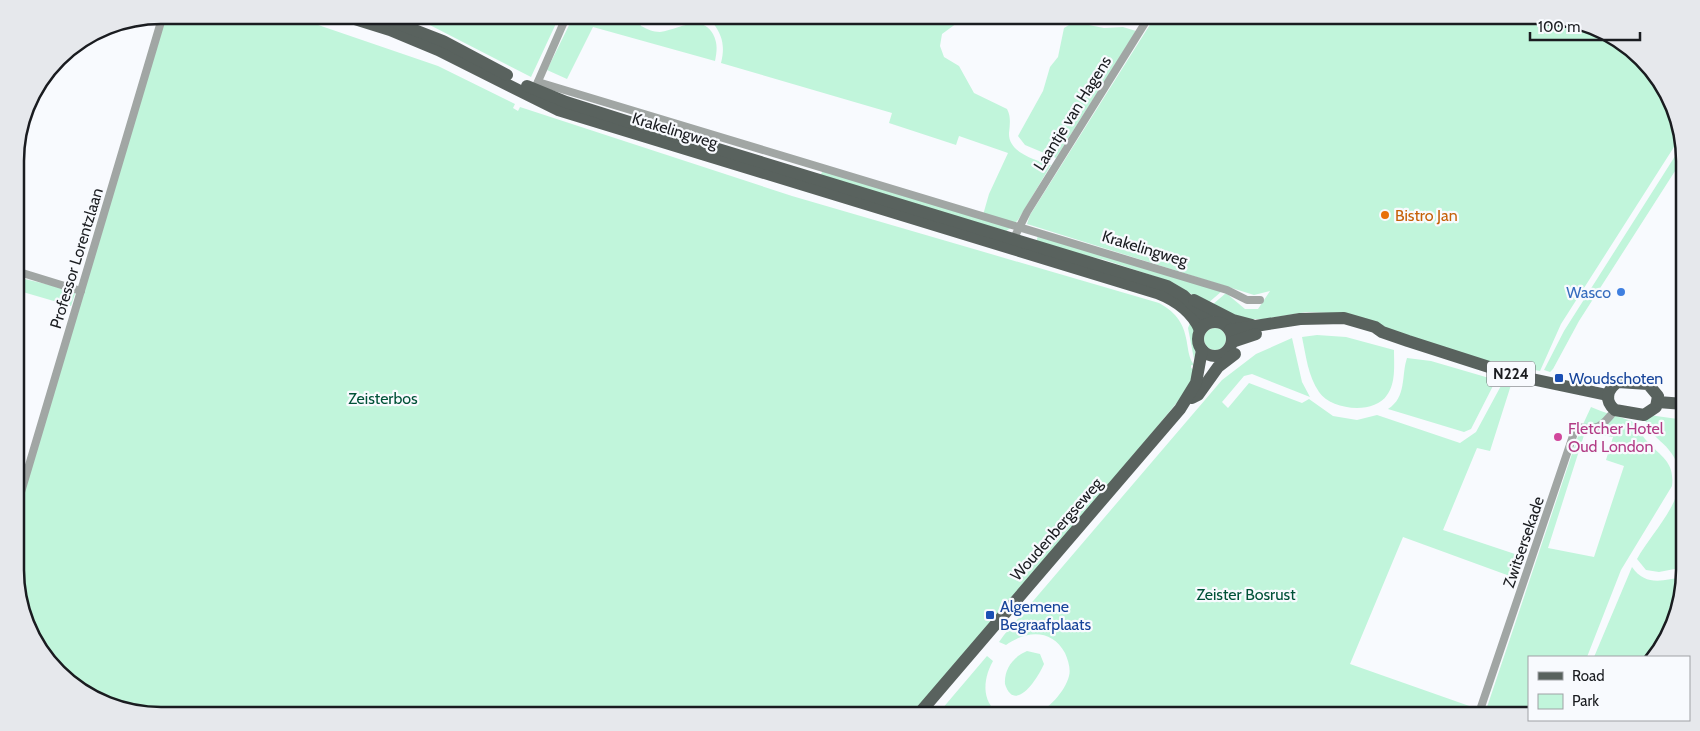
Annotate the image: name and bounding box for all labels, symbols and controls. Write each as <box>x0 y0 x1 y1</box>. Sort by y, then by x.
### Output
scale bar <box>1530 10 1640 42</box>
text: 100 m <box>1538 18 1580 36</box>
street label: Laantje van Hagens <box>1030 52 1115 174</box>
street label: Krakelingweg <box>630 108 721 153</box>
street label: Professor Lorentzlaan <box>46 185 107 331</box>
place label: Bistro Jan <box>1395 206 1458 225</box>
marker: Bistro Jan <box>1379 209 1391 221</box>
street label: Krakelingweg <box>1100 226 1191 271</box>
place label: Wasco <box>1566 283 1611 302</box>
marker: Wasco <box>1615 286 1627 298</box>
road number: N224 <box>1487 362 1535 386</box>
place label: Woudschoten <box>1569 369 1663 388</box>
marker: Woudschoten <box>1553 372 1565 384</box>
park label: Zeisterbos <box>348 389 418 408</box>
place label: Fletcher Hotel Oud London <box>1568 419 1664 456</box>
marker: Fletcher Hotel Oud London <box>1552 431 1564 443</box>
street label: Woudenbergseweg <box>1006 473 1107 585</box>
street label: Zwitsersekade <box>1499 494 1548 590</box>
park label: Zeister Bosrust <box>1196 585 1296 604</box>
place label: Algemene Begraafplaats <box>1000 597 1092 634</box>
marker: Algemene Begraafplaats <box>984 609 996 621</box>
legend <box>1528 656 1690 721</box>
text: Road <box>1572 667 1605 685</box>
text: Park <box>1572 692 1599 710</box>

